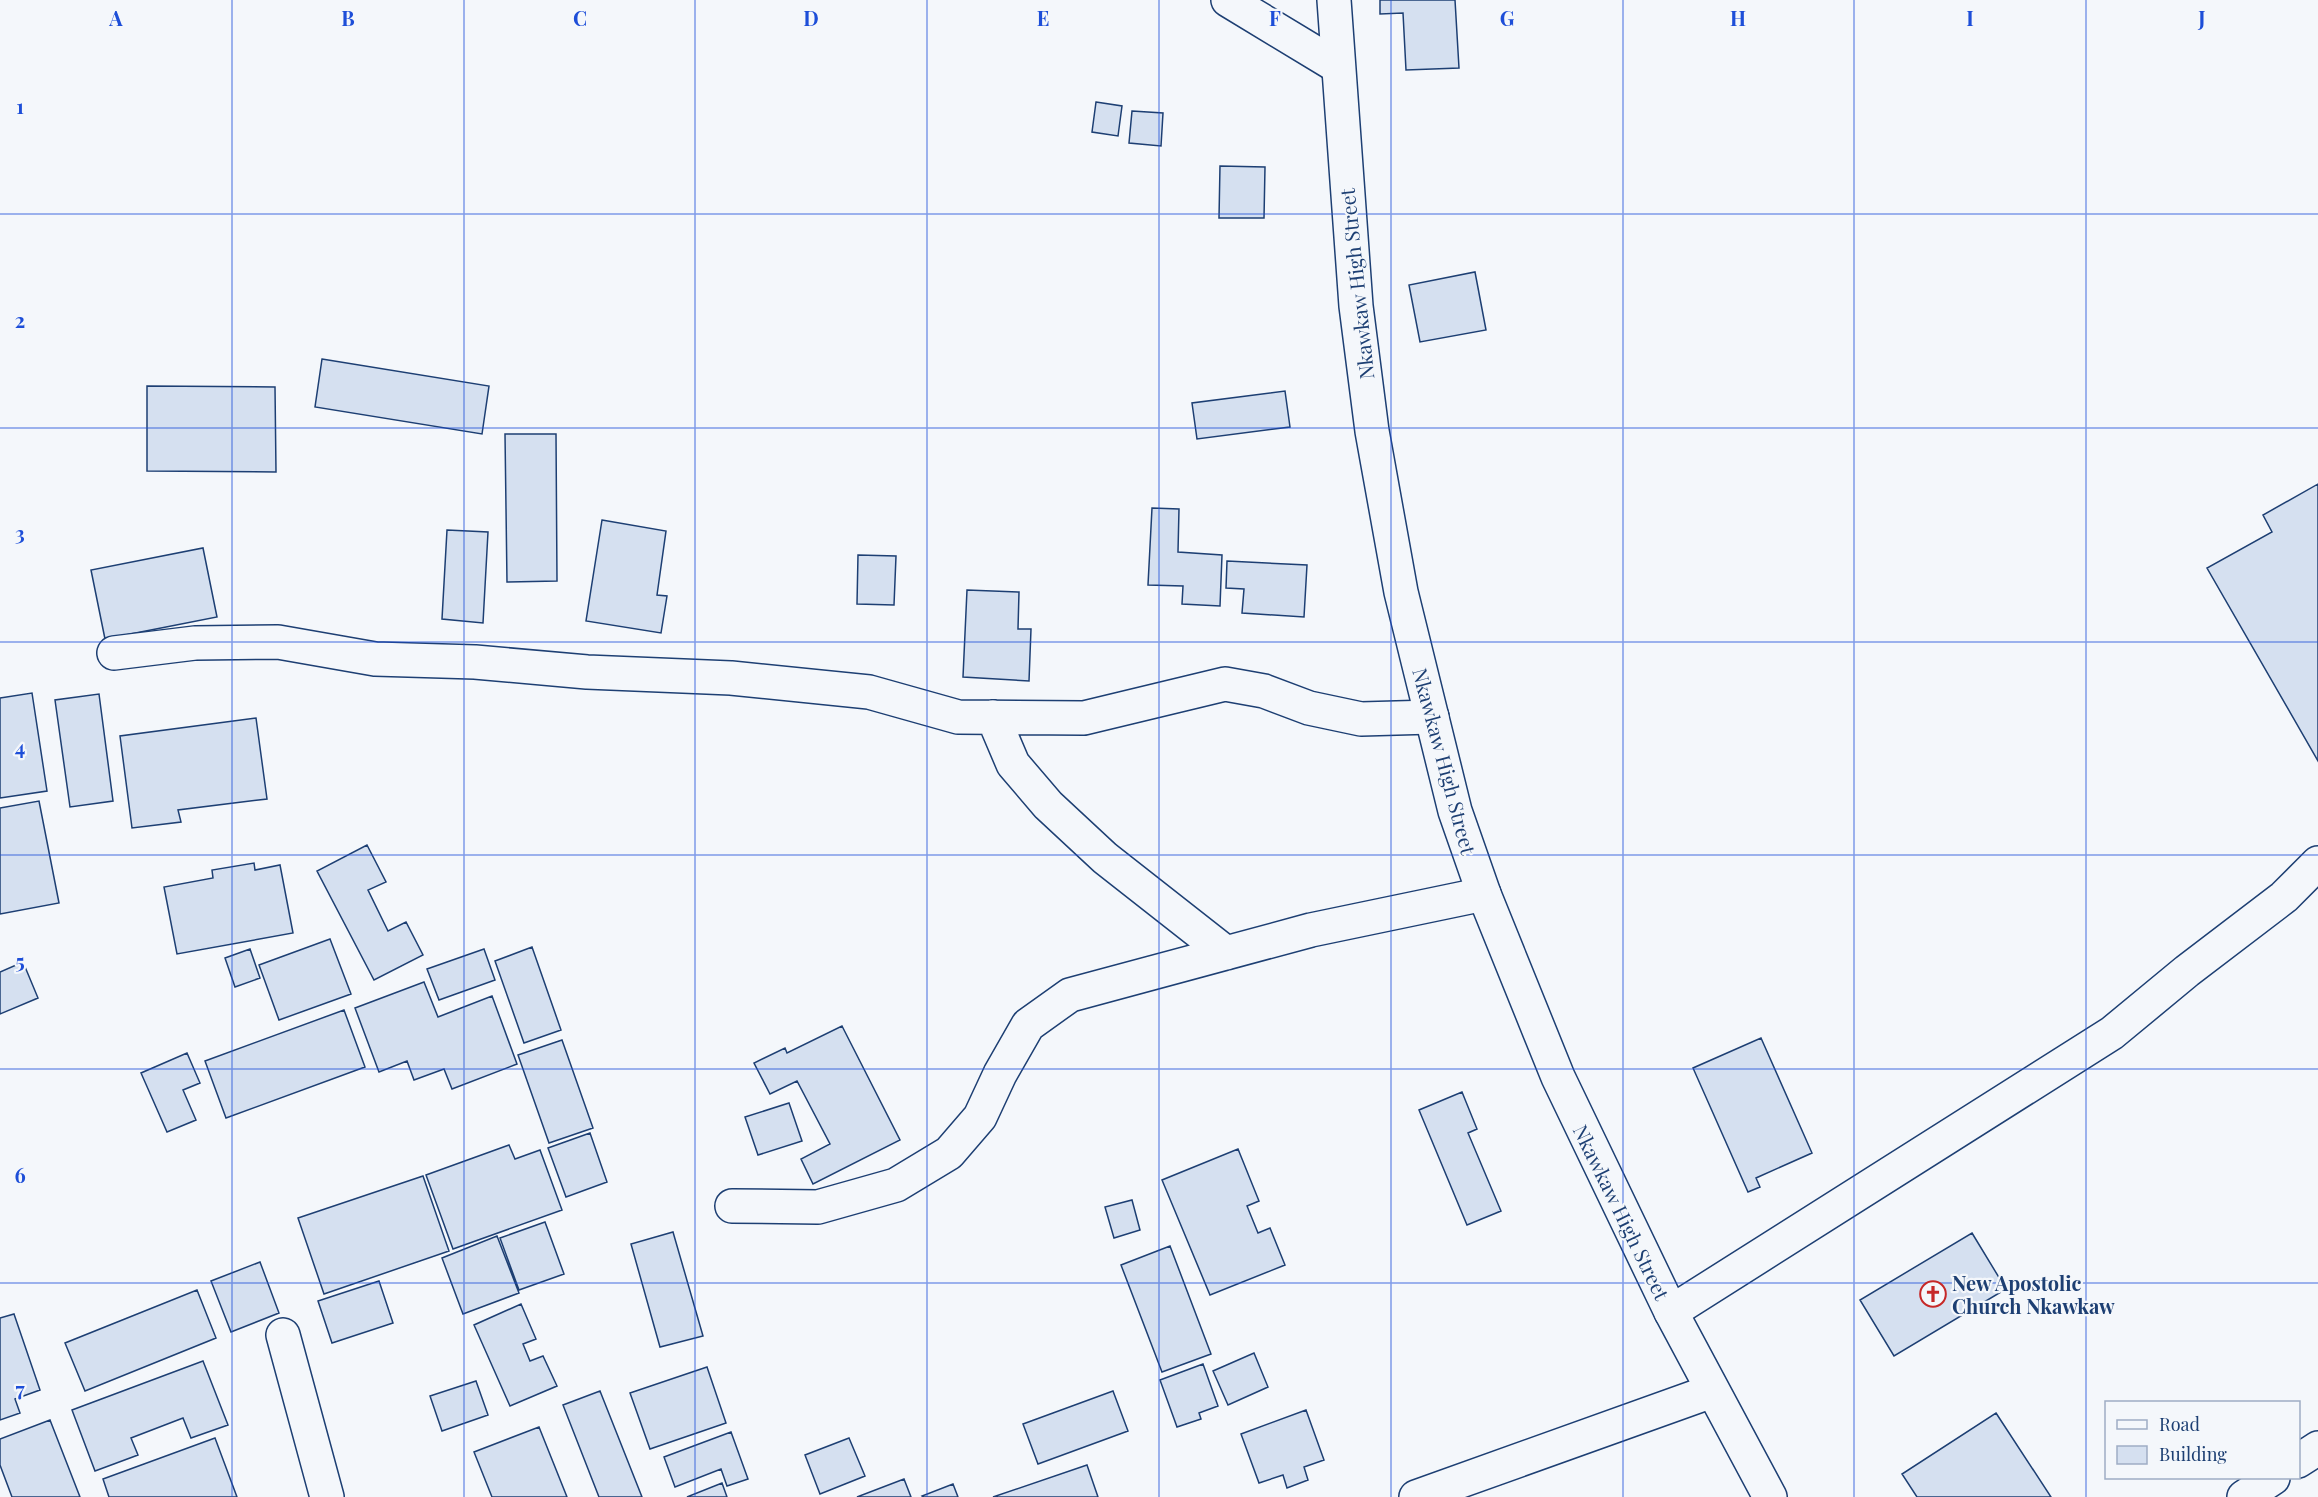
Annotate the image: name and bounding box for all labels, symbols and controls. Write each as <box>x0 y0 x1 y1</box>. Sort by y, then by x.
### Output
text: A <box>108 4 123 31</box>
text: B <box>341 4 355 31</box>
text: C <box>573 4 587 31</box>
text: D <box>803 4 819 31</box>
text: E <box>1037 4 1049 31</box>
text: F <box>1269 4 1281 31</box>
text: G <box>1500 4 1515 31</box>
text: H <box>1730 4 1746 31</box>
text: I <box>1966 4 1974 31</box>
text: J <box>2197 4 2206 31</box>
text: 1 <box>16 92 24 119</box>
street label: Nkawkaw High Street <box>1332 186 1379 381</box>
text: 2 <box>15 306 25 333</box>
text: 3 <box>15 519 25 546</box>
street label: Nkawkaw High Street <box>1407 665 1483 858</box>
text: 4 <box>15 733 25 760</box>
text: 5 <box>15 947 25 974</box>
street label: Nkawkaw High Street <box>1568 1120 1677 1305</box>
text: 6 <box>14 1161 26 1188</box>
place label: New Apostolic Church Nkawkaw <box>1952 1269 2115 1319</box>
church icon: New Apostolic Church Nkawkaw <box>1918 1279 1948 1309</box>
text: 7 <box>15 1375 25 1402</box>
legend <box>2105 1401 2300 1479</box>
text: Road <box>2159 1412 2200 1436</box>
text: Building <box>2159 1442 2227 1466</box>

